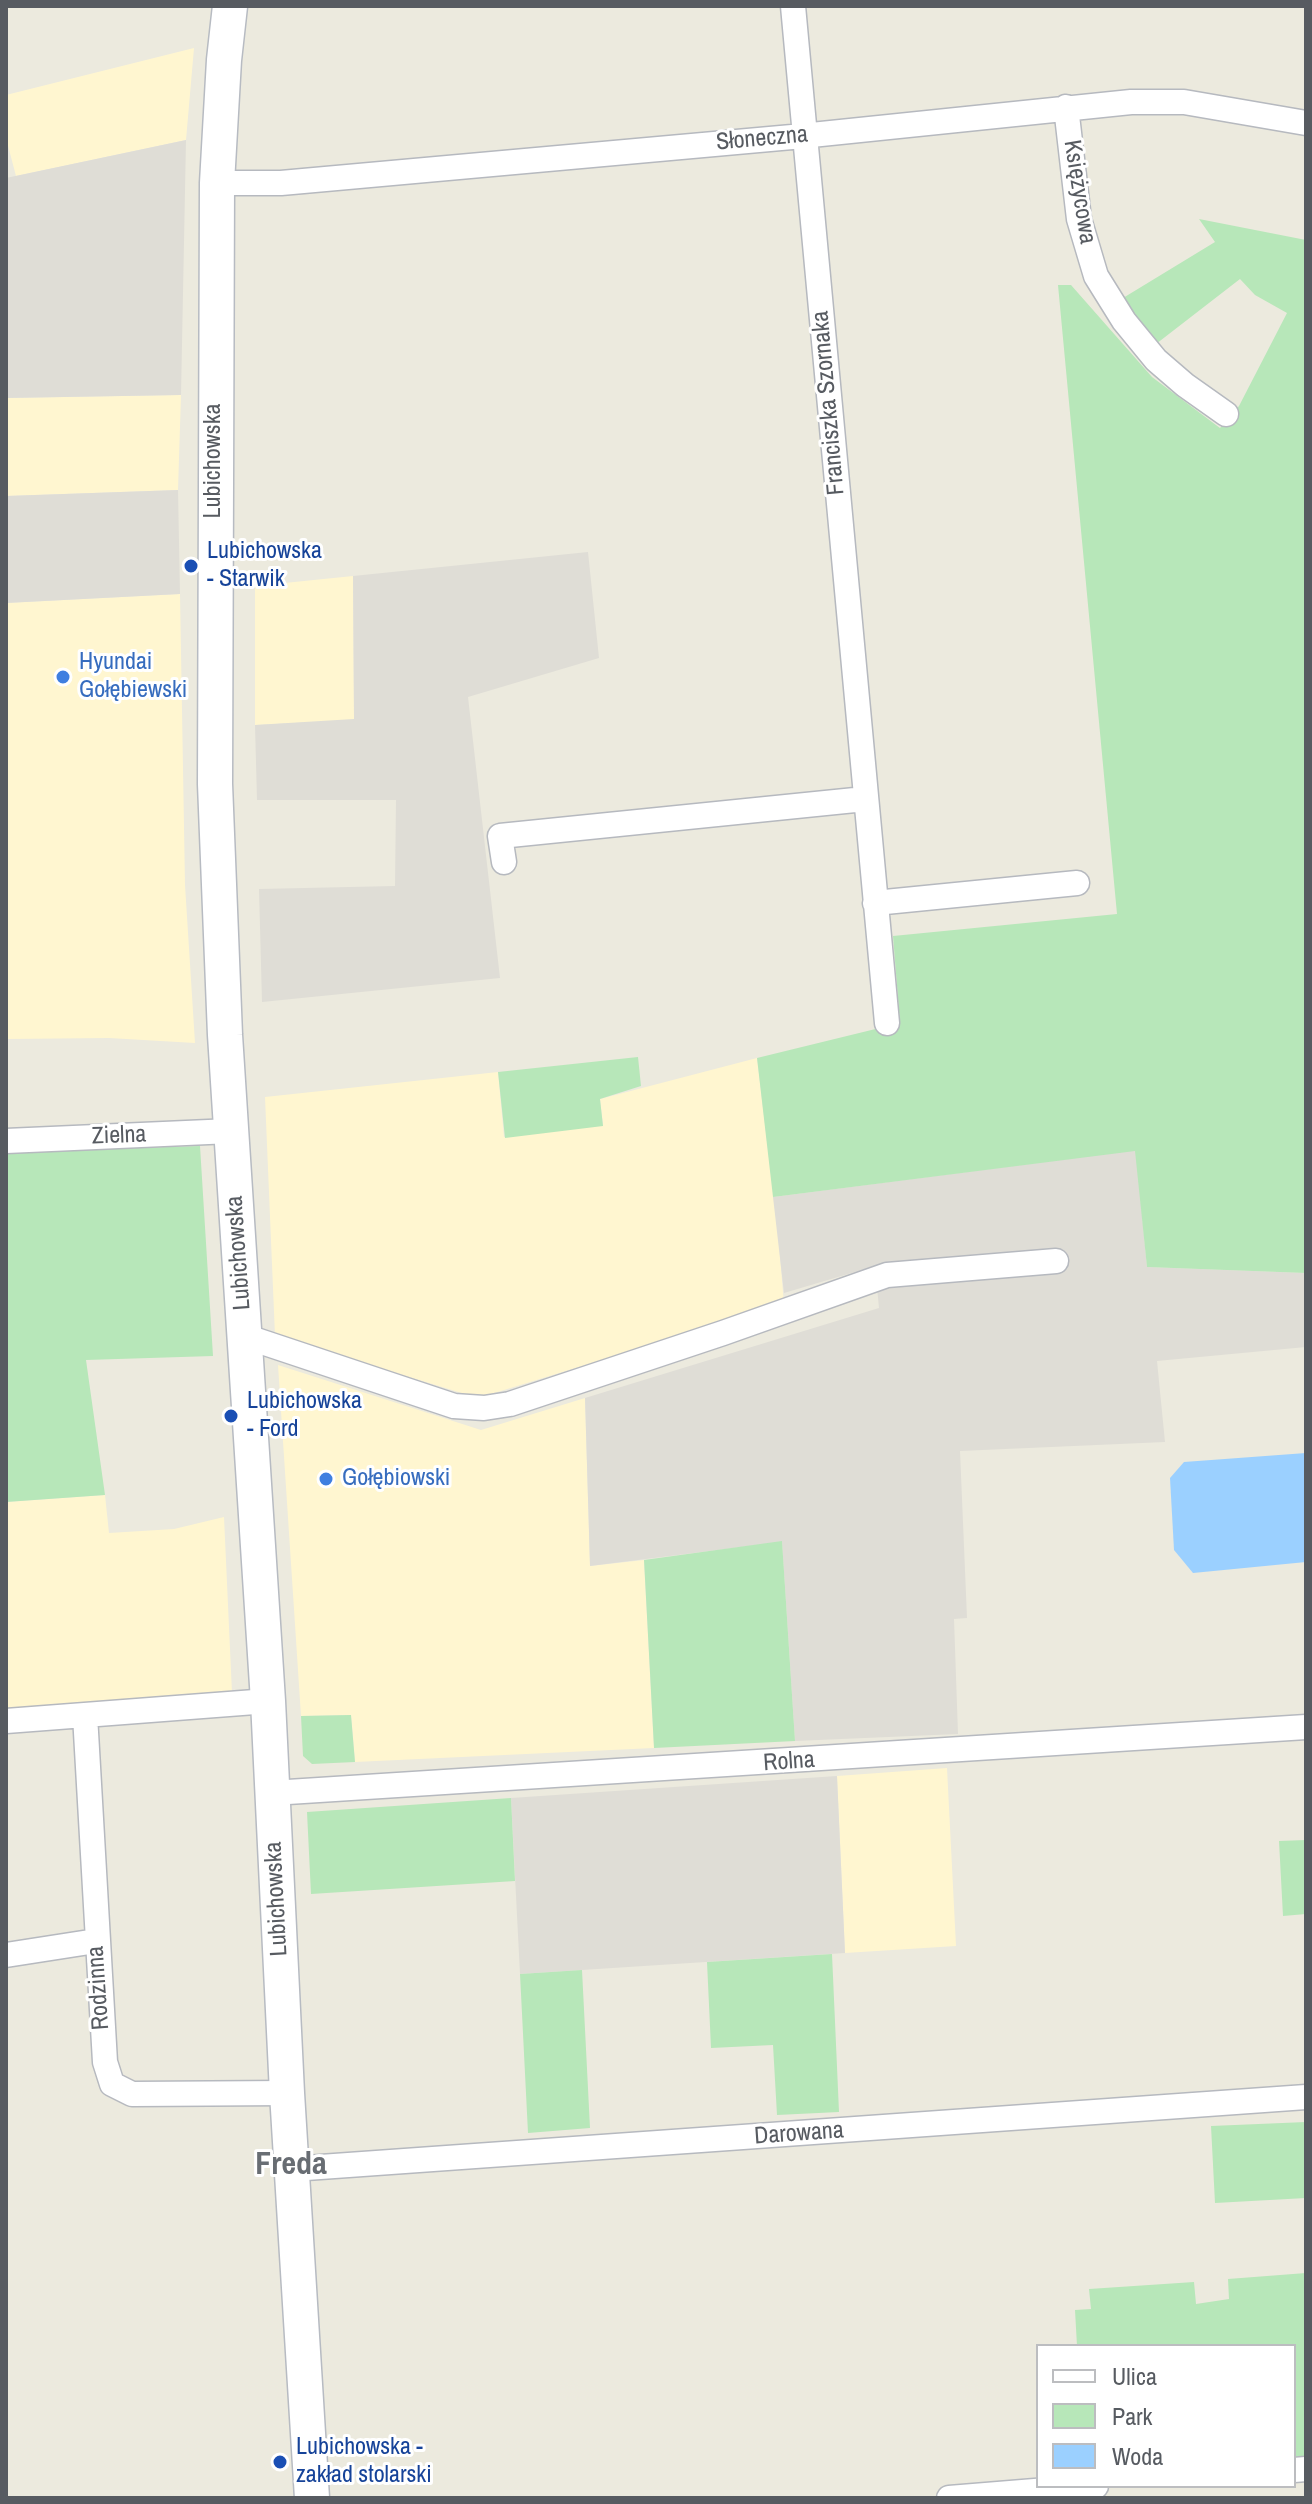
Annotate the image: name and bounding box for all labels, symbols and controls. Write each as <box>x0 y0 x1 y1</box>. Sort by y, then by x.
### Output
street label: Słoneczna <box>715 121 809 157</box>
street label: Księżycowa <box>1057 138 1101 246</box>
street label: Franciszka Szornaka <box>807 310 851 496</box>
street label: Lubichowska <box>200 404 228 518</box>
place label: Lubichowska - Starwik <box>207 538 322 594</box>
marker: Lubichowska - Starwik <box>182 557 200 575</box>
place label: Hyundai Gołębiewski <box>79 649 187 705</box>
marker: Hyundai Gołębiewski <box>54 668 72 686</box>
street label: Zielna <box>91 1121 147 1151</box>
street label: Lubichowska <box>221 1195 257 1311</box>
place label: Lubichowska - Ford <box>247 1388 362 1444</box>
marker: Lubichowska - Ford <box>222 1407 240 1425</box>
place label: Gołębiowski <box>342 1465 450 1493</box>
marker: Gołębiowski <box>317 1470 335 1488</box>
street label: Rolna <box>762 1746 816 1778</box>
street label: Lubichowska <box>260 1841 294 1957</box>
street label: Rodzinna <box>82 1945 116 2031</box>
street label: Darowana <box>753 2117 845 2151</box>
district label: Freda <box>255 2146 327 2184</box>
legend <box>1036 2344 1296 2488</box>
text: Ulica <box>1112 2360 1157 2392</box>
text: Park <box>1112 2400 1152 2432</box>
place label: Lubichowska - zakład stolarski <box>296 2434 432 2490</box>
text: Woda <box>1112 2440 1163 2472</box>
marker: Lubichowska - zakład stolarski <box>271 2453 289 2471</box>

